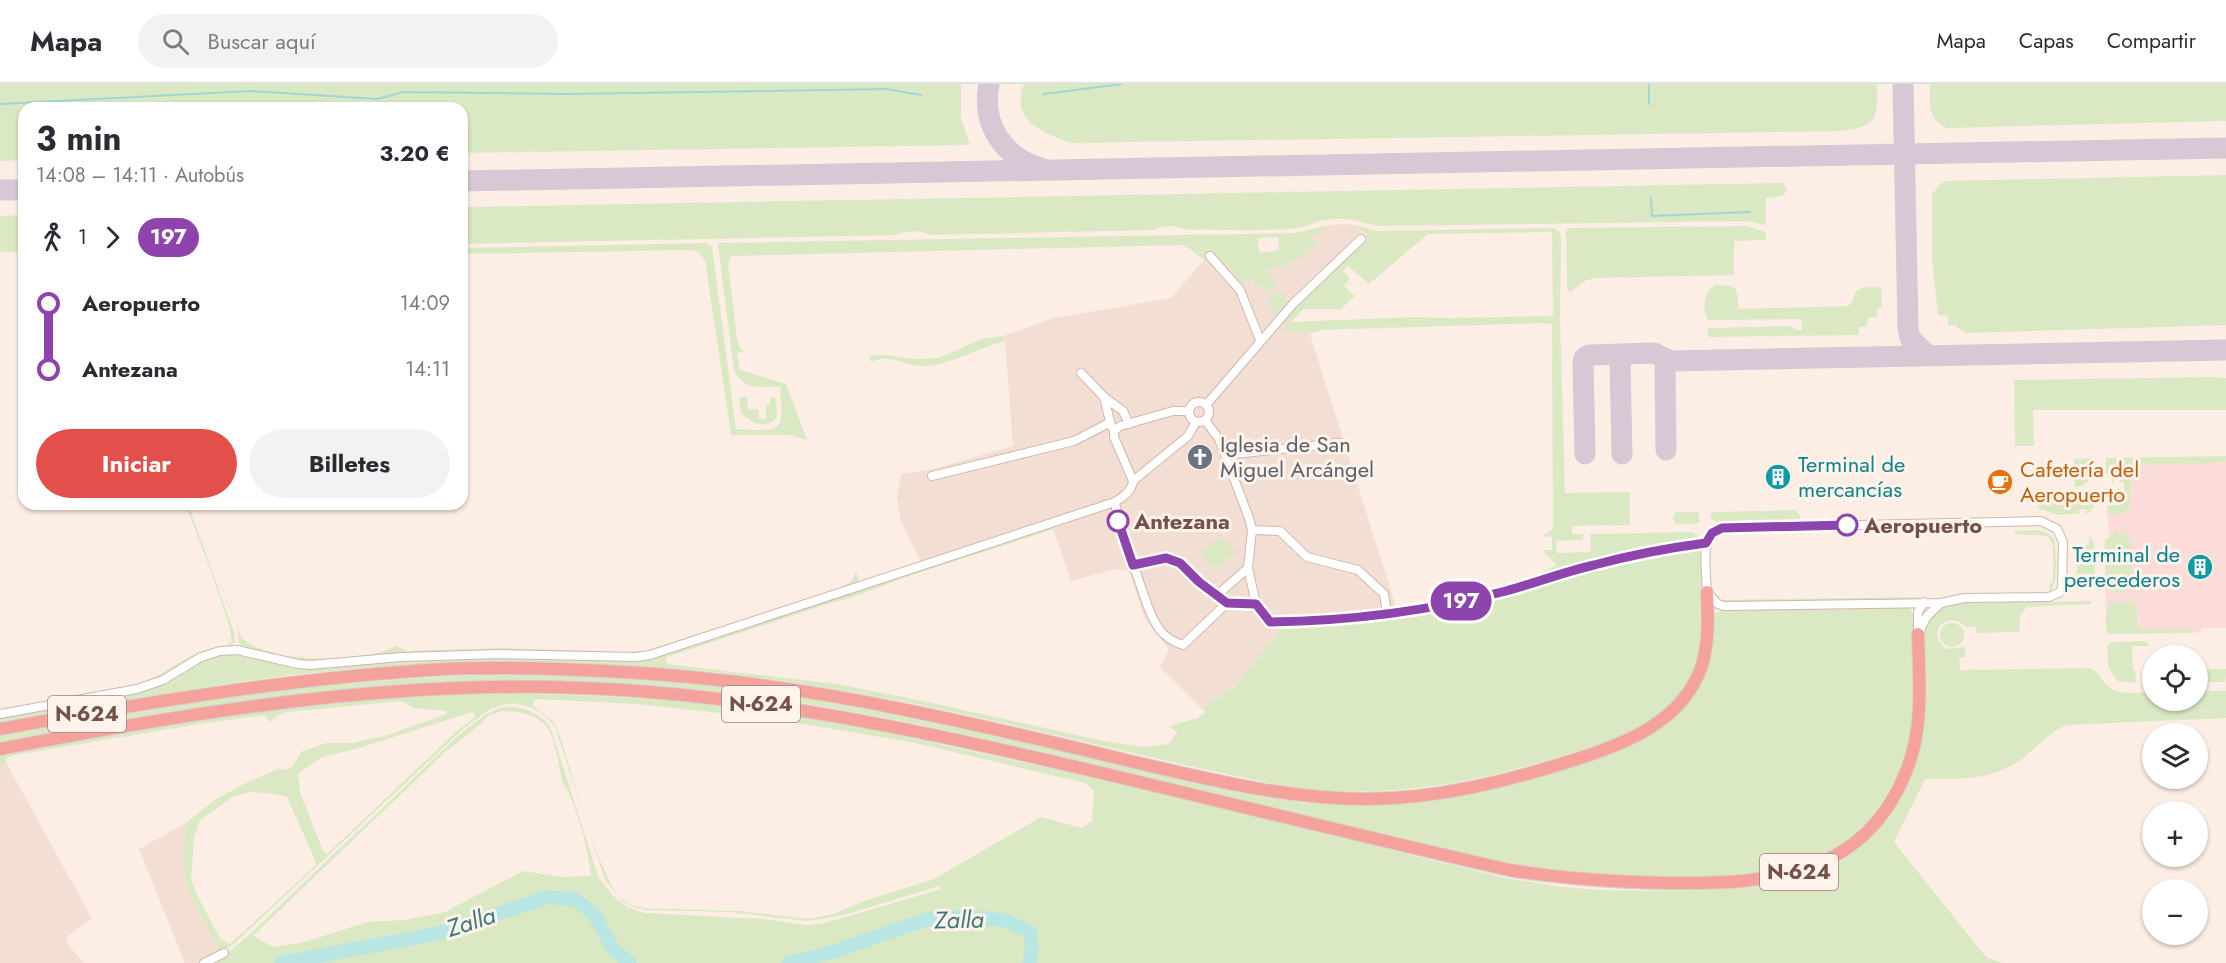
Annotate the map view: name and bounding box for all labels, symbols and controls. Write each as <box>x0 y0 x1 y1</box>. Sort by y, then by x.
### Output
search box <box>138 14 558 68</box>
text: Mapa <box>30 21 102 62</box>
icon: search <box>159 25 192 58</box>
text: Buscar aquí <box>207 25 316 57</box>
text: Mapa <box>1937 26 1986 56</box>
text: Capas <box>2019 26 2074 56</box>
text: Compartir <box>2107 26 2196 56</box>
text: 3 min <box>36 115 122 162</box>
text: 3.20 € <box>380 137 450 169</box>
text: 14:08 – 14:11 · Autobús <box>36 161 244 190</box>
icon: walk <box>36 221 69 254</box>
icon: forward <box>96 221 129 254</box>
text: 197 <box>150 222 187 252</box>
text: 1 <box>78 223 87 252</box>
text: Aeropuerto <box>82 287 200 319</box>
text: 14:09 <box>400 289 450 318</box>
text: Antezana <box>82 353 178 385</box>
text: 14:11 <box>405 355 450 384</box>
place label: Iglesia de San Miguel Arcángel <box>1220 428 1374 485</box>
button: Iniciar <box>36 429 237 498</box>
button: Billetes <box>249 429 450 498</box>
church icon: Iglesia de San Miguel Arcángel <box>1185 442 1215 472</box>
place label: Terminal de mercancías <box>1798 448 1905 505</box>
place label: Cafetería del Aeropuerto <box>2020 453 2139 510</box>
building icon: Terminal de mercancías <box>1763 462 1793 492</box>
cafe icon: Cafetería del Aeropuerto <box>1985 467 2015 497</box>
place label: Antezana <box>1133 505 1230 537</box>
place label: Aeropuerto <box>1863 509 1982 541</box>
marker: Antezana <box>1107 510 1129 532</box>
marker: Aeropuerto <box>1836 514 1858 536</box>
place label: Terminal de perecederos <box>2064 538 2180 595</box>
building icon: Terminal de perecederos <box>2185 552 2215 582</box>
line badge: 197 <box>1426 582 1496 620</box>
text: 197 <box>1443 586 1479 616</box>
map controls <box>2142 645 2208 945</box>
button: locate <box>2142 645 2208 711</box>
road number: N-624 <box>722 686 800 722</box>
road number: N-624 <box>48 696 126 732</box>
button: layers <box>2142 723 2208 789</box>
button: + <box>2142 801 2208 867</box>
road number: N-624 <box>1760 854 1838 890</box>
button: − <box>2142 879 2208 945</box>
water label: Zalla <box>441 897 500 946</box>
water label: Zalla <box>933 902 984 937</box>

